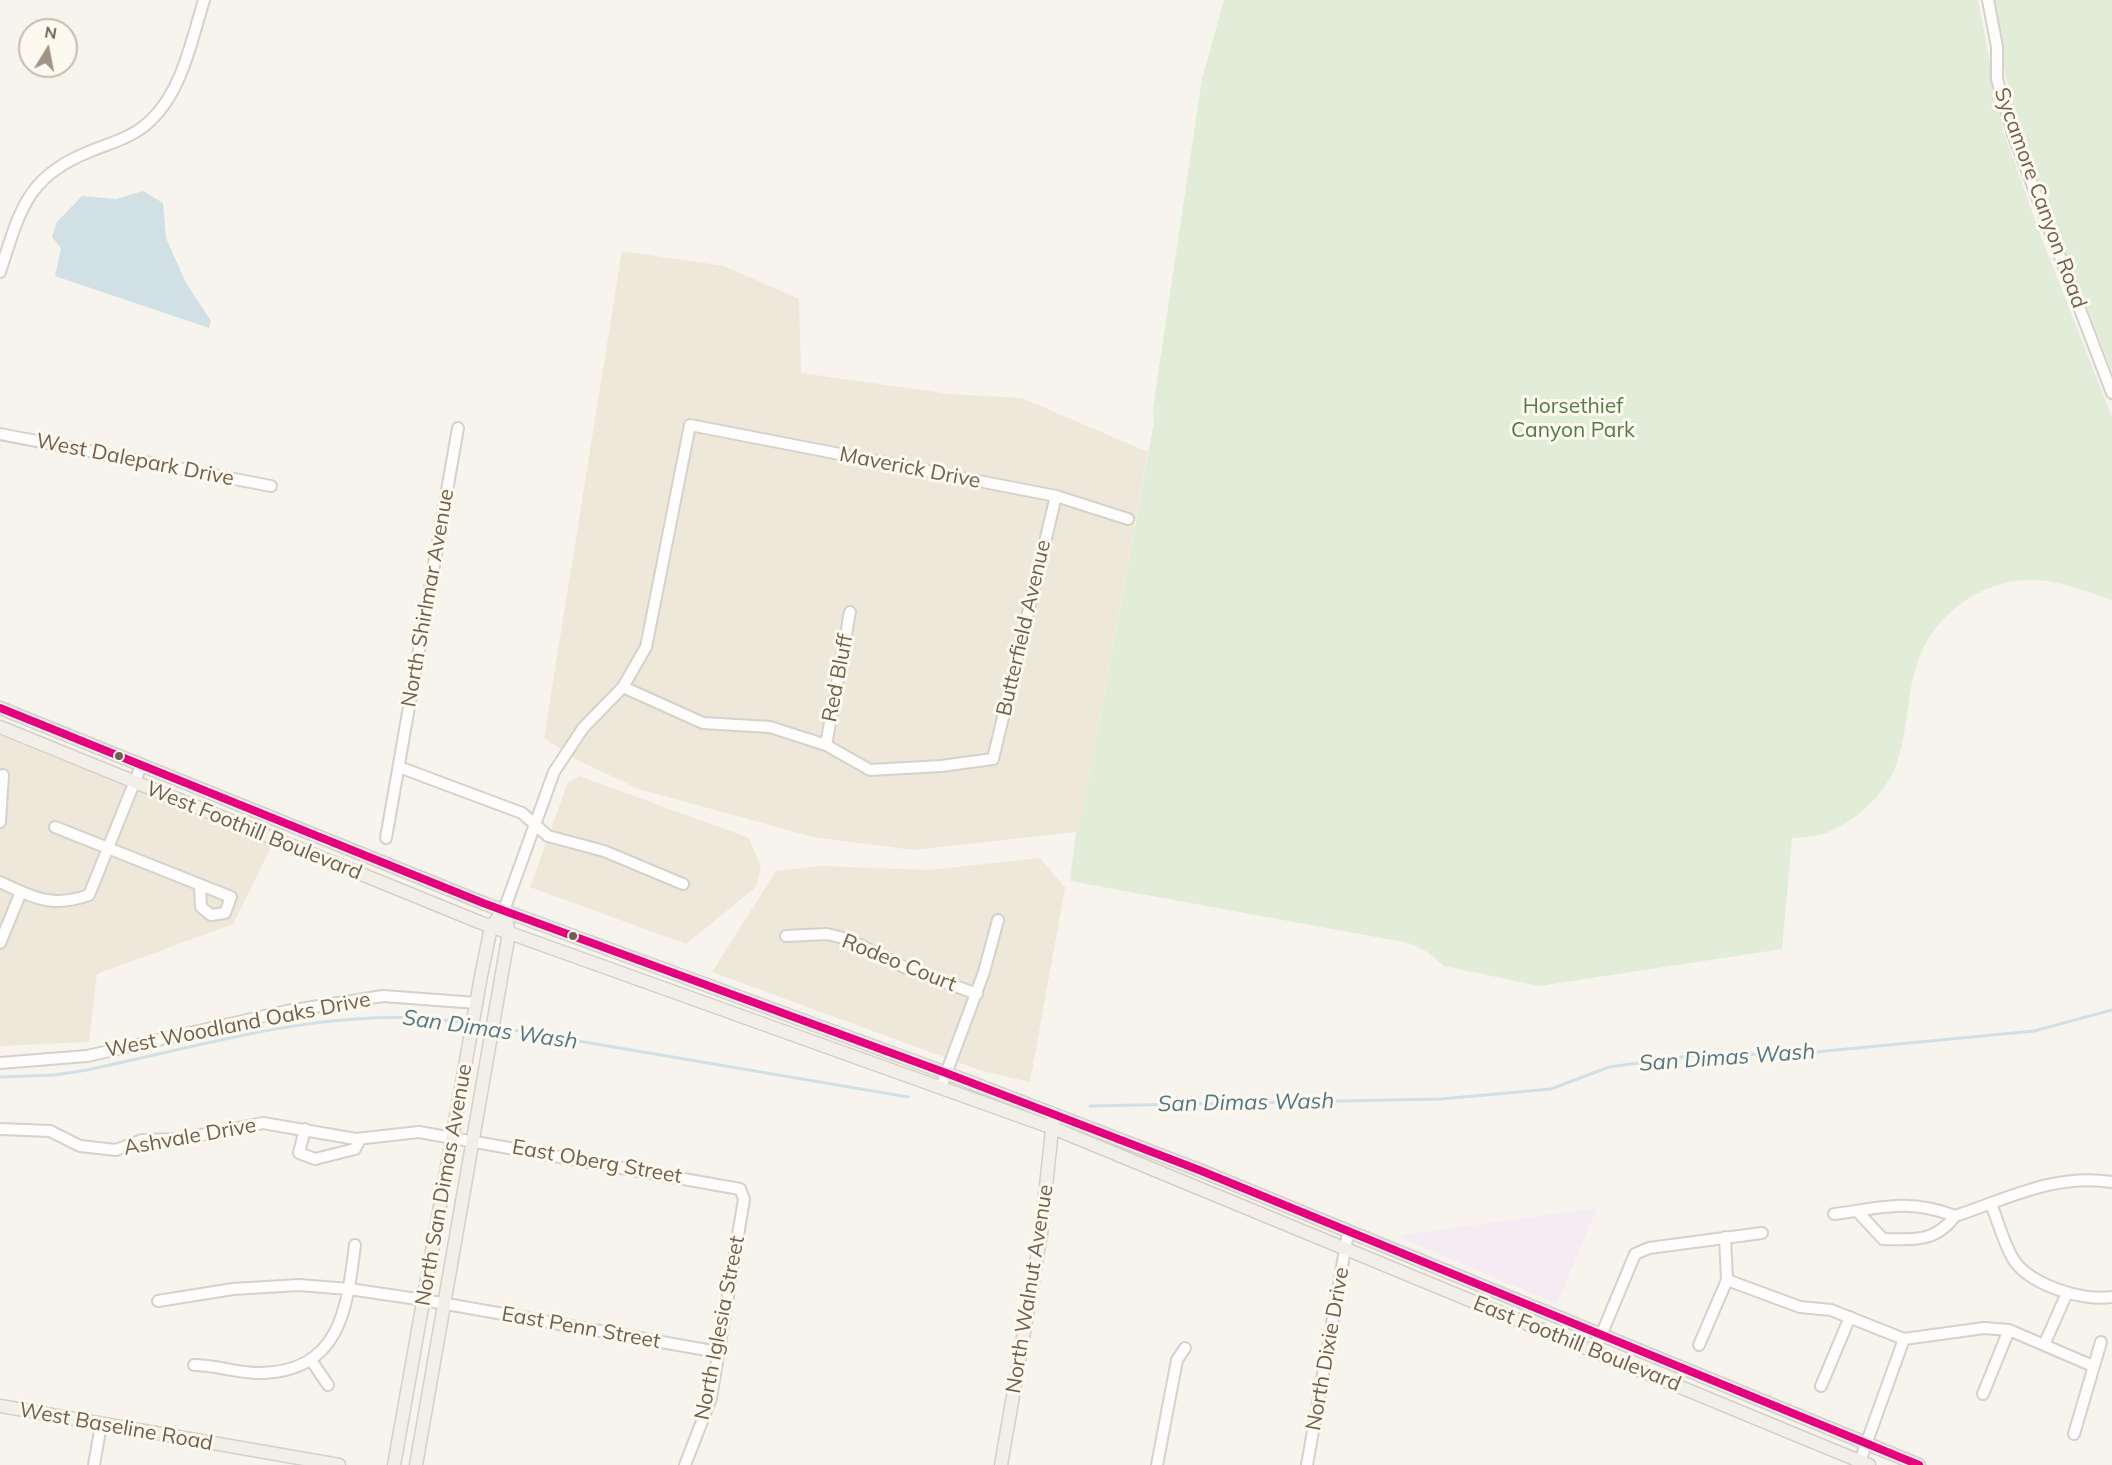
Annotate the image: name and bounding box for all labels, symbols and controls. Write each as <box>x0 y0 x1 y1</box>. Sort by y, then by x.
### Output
north arrow <box>18 18 78 78</box>
text: N <box>43 21 58 43</box>
street label: Sycamore Canyon Road <box>1988 84 2092 312</box>
park label: Horsethief Canyon Park <box>1511 394 1635 444</box>
street label: West Dalepark Drive <box>34 428 236 492</box>
street label: Maverick Drive <box>837 442 983 494</box>
street label: North Shirlmar Avenue <box>396 487 460 709</box>
street label: Butterfield Avenue <box>991 537 1057 719</box>
street label: Red Bluff <box>817 632 859 724</box>
unlabelled marker <box>113 750 125 762</box>
street label: West Foothill Boulevard <box>142 776 366 886</box>
street label: Rodeo Court <box>838 929 960 997</box>
unlabelled marker <box>567 930 579 942</box>
street label: West Woodland Oaks Drive <box>103 987 373 1063</box>
water label: San Dimas Wash <box>401 1005 579 1055</box>
water label: San Dimas Wash <box>1638 1039 1816 1077</box>
street label: North San Dimas Avenue <box>410 1062 478 1308</box>
water label: San Dimas Wash <box>1157 1088 1335 1118</box>
street label: Ashvale Drive <box>122 1113 258 1161</box>
street label: East Oberg Street <box>510 1135 684 1189</box>
street label: North Walnut Avenue <box>1001 1183 1059 1395</box>
street label: North Iglesia Street <box>690 1234 750 1422</box>
street label: North Dixie Drive <box>1301 1265 1355 1433</box>
street label: East Foothill Boulevard <box>1470 1291 1684 1397</box>
street label: East Penn Street <box>500 1302 662 1354</box>
street label: West Baseline Road <box>17 1398 215 1456</box>

